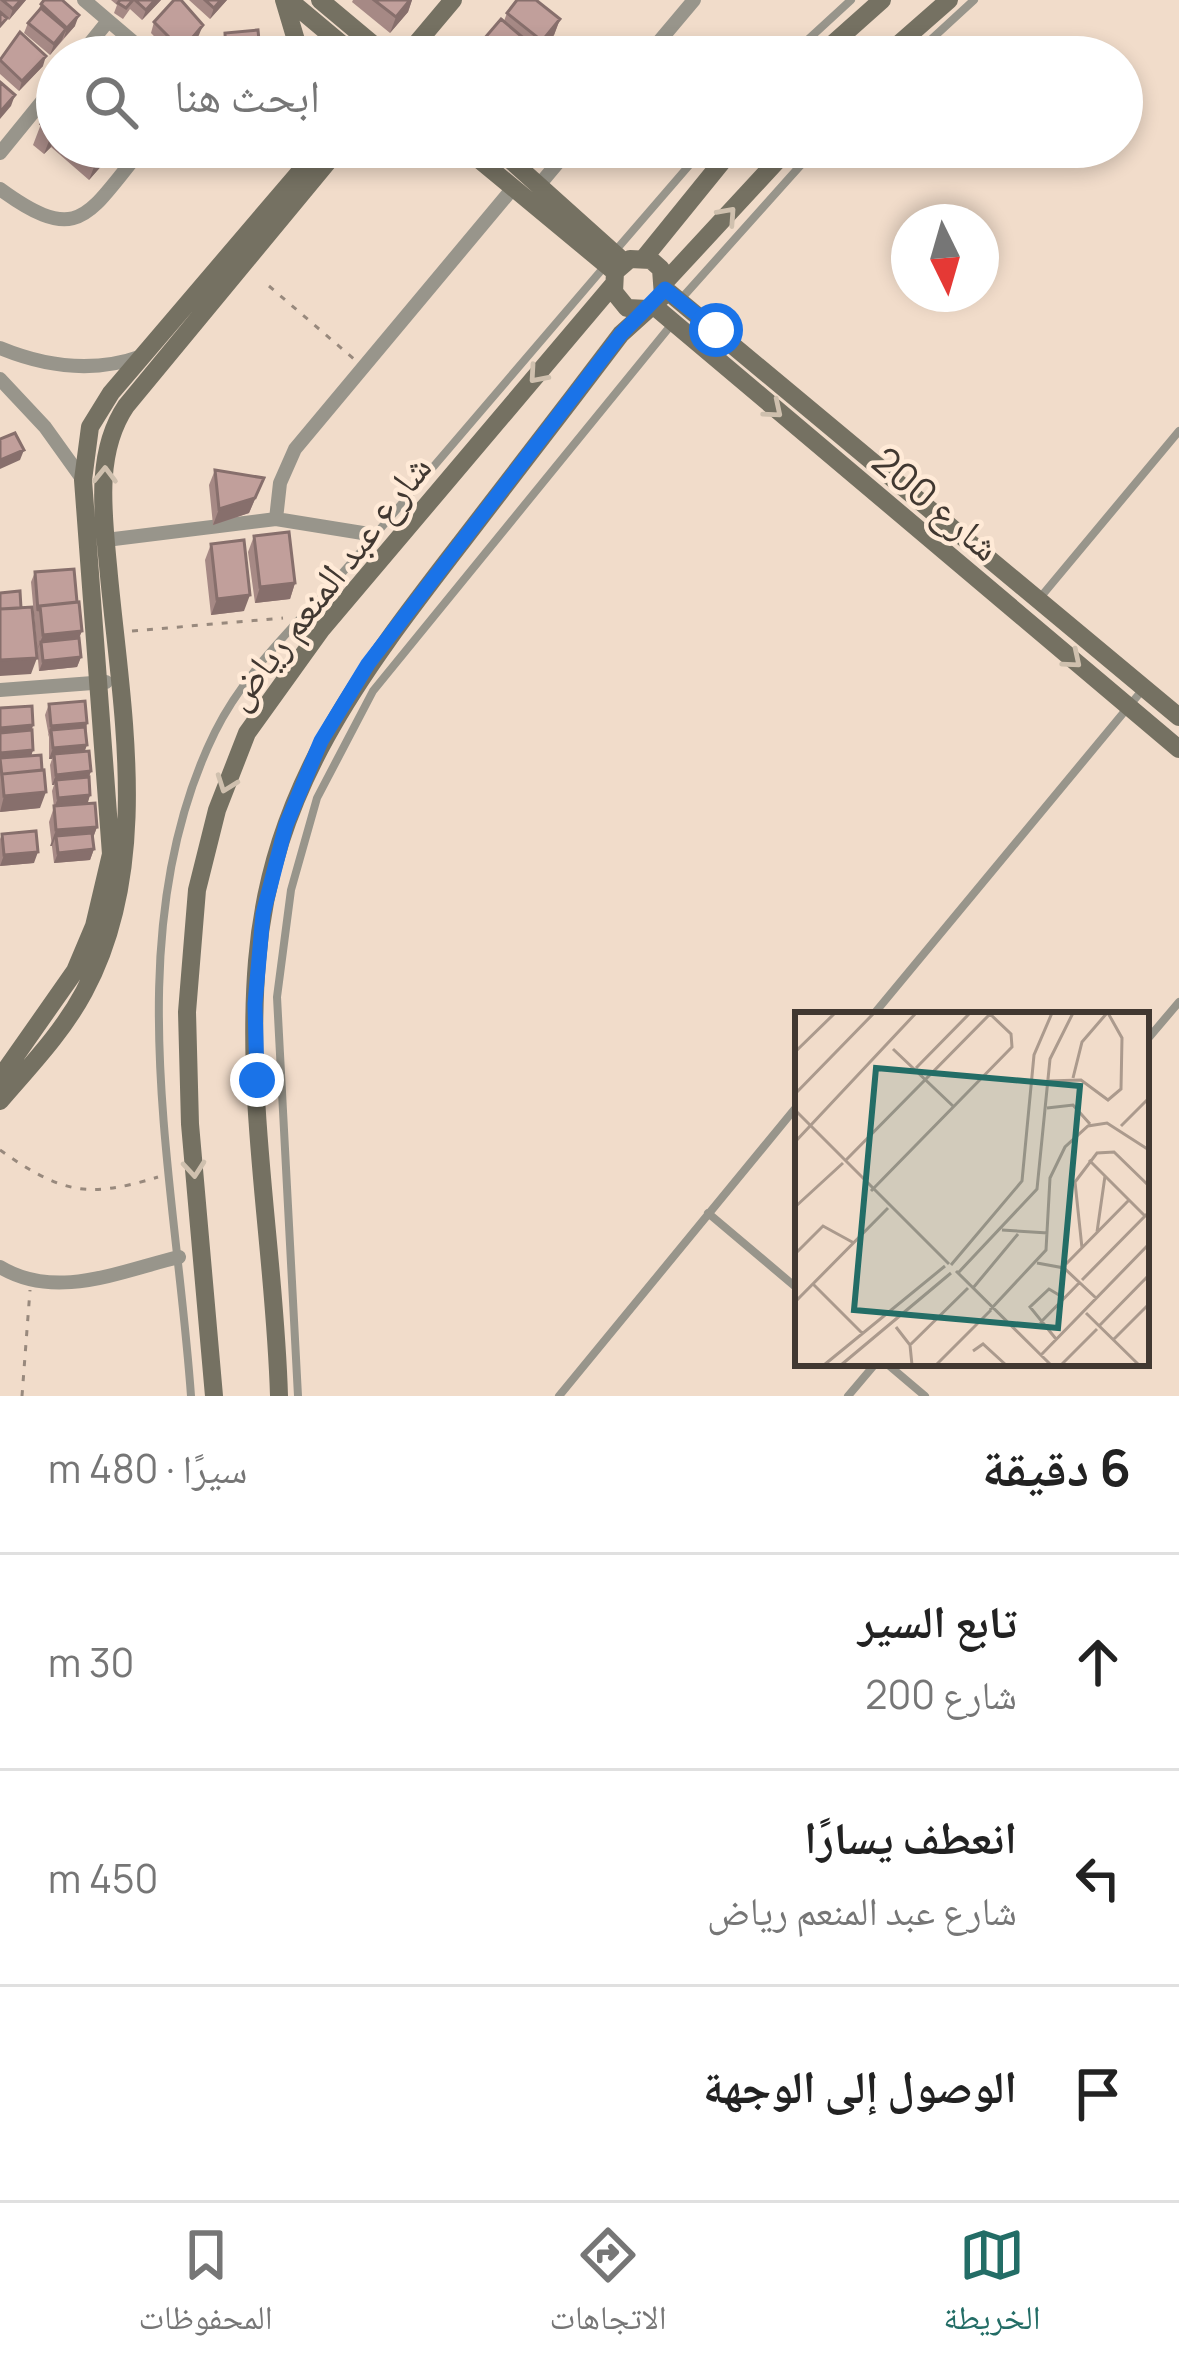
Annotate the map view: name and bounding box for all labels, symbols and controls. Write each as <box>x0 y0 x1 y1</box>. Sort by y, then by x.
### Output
search box <box>36 36 1143 168</box>
text: ابحث هنا <box>174 64 320 126</box>
icon: search <box>78 69 144 135</box>
north arrow <box>891 204 999 312</box>
one-way arrow <box>714 208 735 229</box>
route start <box>689 303 743 357</box>
one-way arrow <box>529 361 551 383</box>
one-way arrow <box>760 395 782 417</box>
street label: شارع 200 <box>862 434 1012 572</box>
street label: شارع عبد المنعم رياض <box>209 442 443 720</box>
one-way arrow <box>92 465 118 484</box>
one-way arrow <box>1059 646 1081 668</box>
one-way arrow <box>216 772 241 793</box>
inset map <box>795 1012 1149 1366</box>
route end <box>230 1053 284 1107</box>
one-way arrow <box>180 1160 206 1179</box>
text: 6 دقيقة <box>982 1432 1131 1501</box>
text: سيرًا · 480 m <box>48 1441 248 1495</box>
text: تابع السير <box>858 1590 1017 1652</box>
icon: ahead <box>1065 1629 1131 1695</box>
text: 30 m <box>48 1635 134 1689</box>
text: شارع 200 <box>865 1667 1017 1721</box>
text: انعطف يسارًا <box>804 1806 1017 1868</box>
icon: left <box>1065 1845 1131 1911</box>
text: 450 m <box>48 1851 158 1905</box>
text: شارع عبد المنعم رياض <box>707 1883 1017 1937</box>
text: الوصول إلى الوجهة <box>703 2055 1017 2117</box>
icon: arrive <box>1065 2061 1131 2127</box>
tab: المحفوظات <box>138 2222 273 2350</box>
tab: الاتجاهات <box>549 2222 667 2350</box>
tab: الخريطة <box>943 2222 1041 2350</box>

